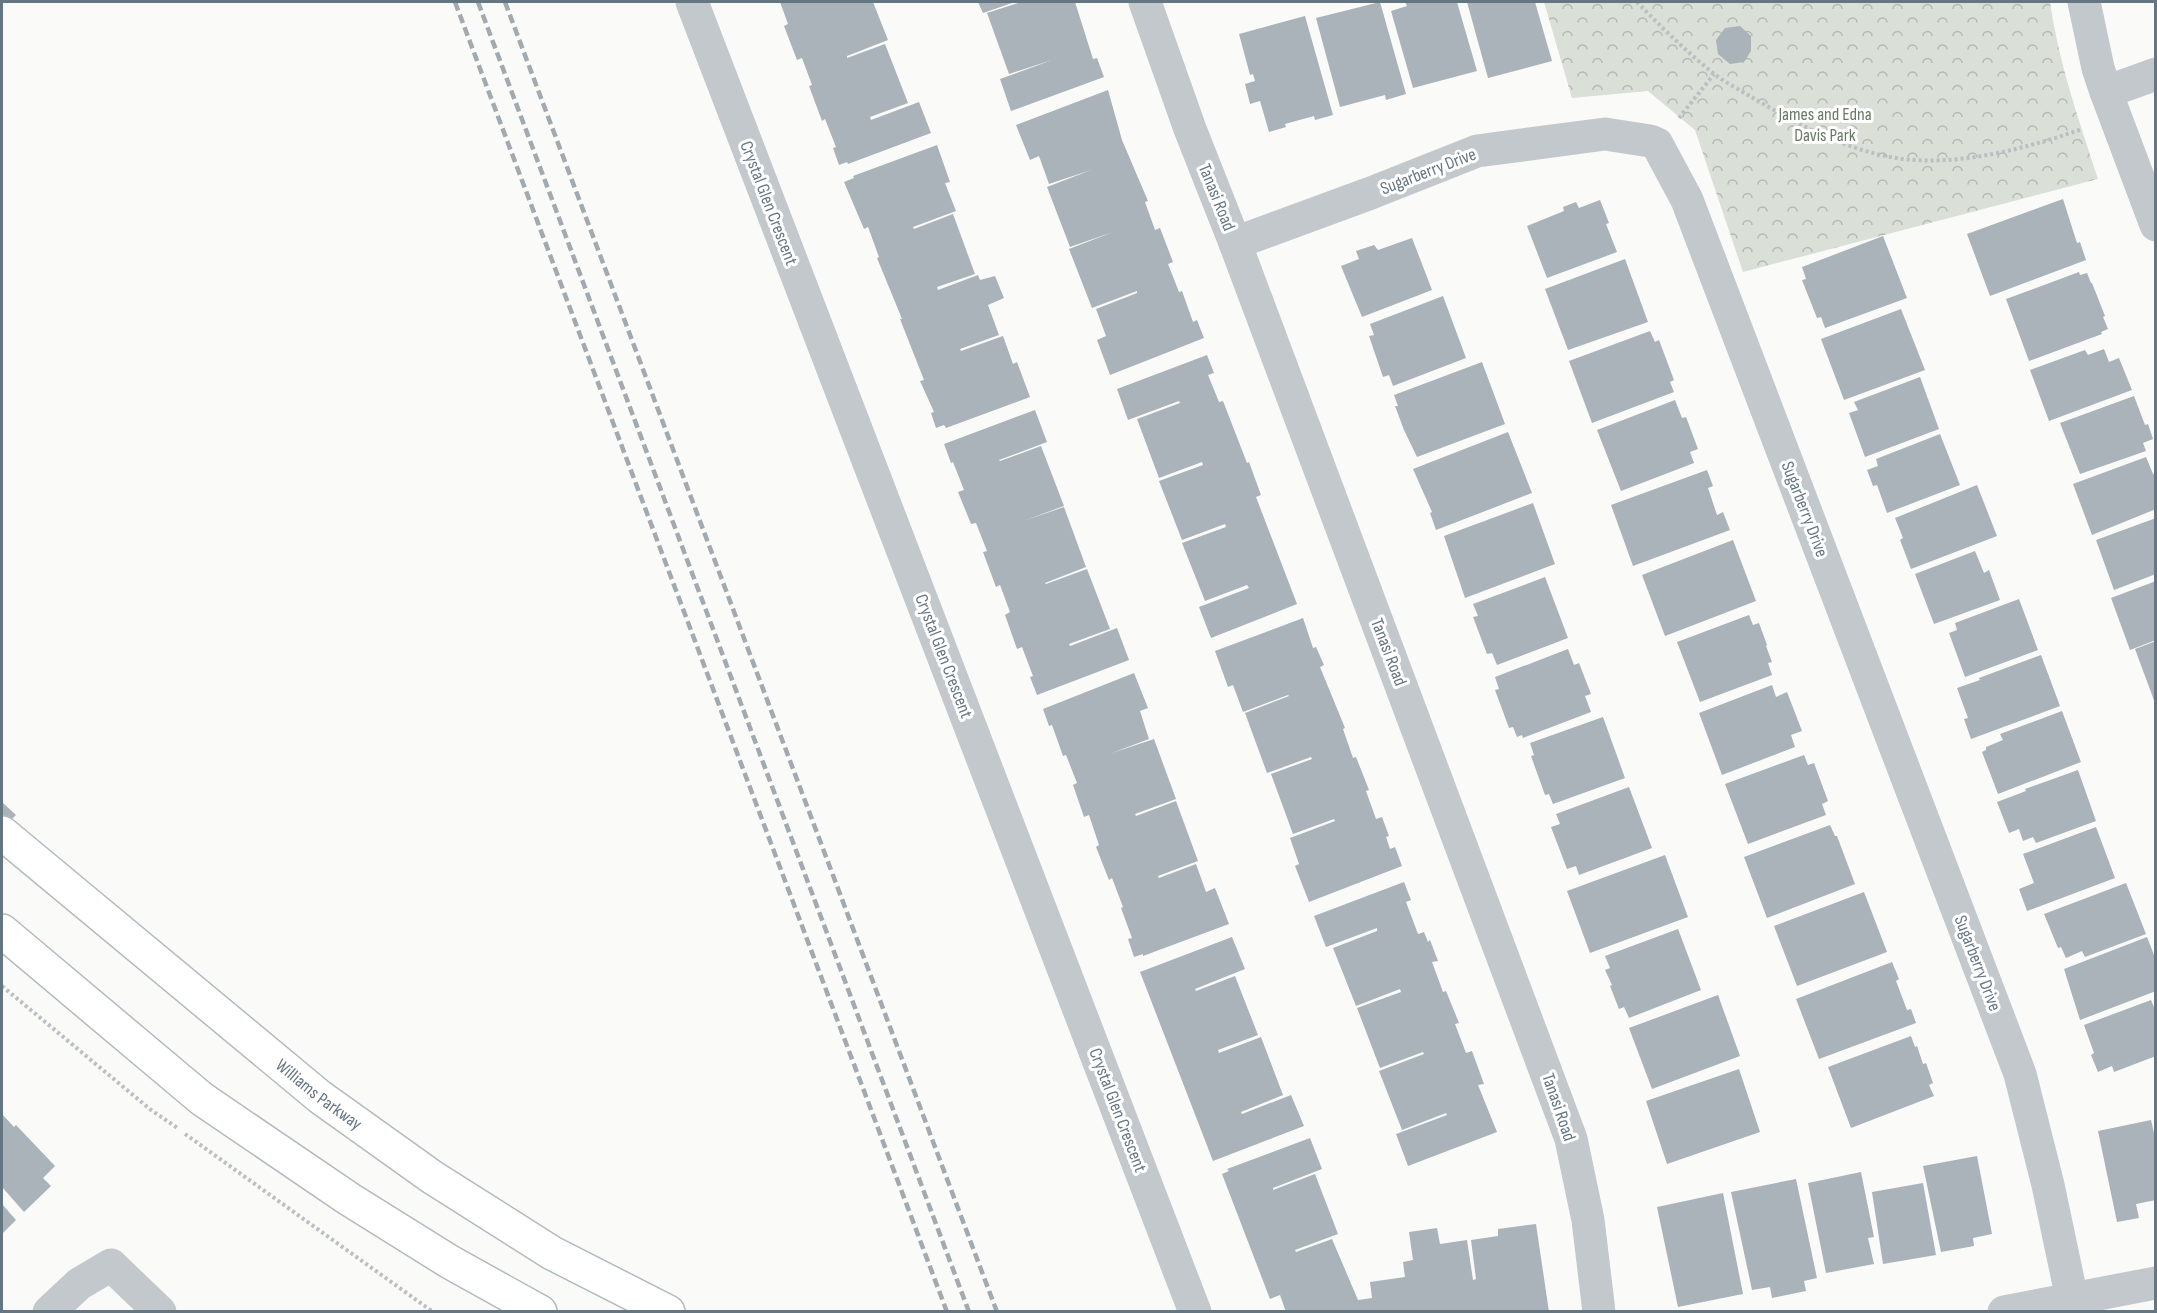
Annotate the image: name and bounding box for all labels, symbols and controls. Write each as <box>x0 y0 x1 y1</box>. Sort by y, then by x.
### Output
park label: James and Edna Davis Park <box>1777 104 1872 146</box>
street label: Crystal Glen Crescent <box>735 138 802 269</box>
street label: Sugarberry Drive <box>1377 144 1479 199</box>
street label: Tanasi Road <box>1194 161 1239 234</box>
street label: Sugarberry Drive <box>1777 458 1832 560</box>
street label: Crystal Glen Crescent <box>910 591 977 722</box>
street label: Tanasi Road <box>1366 616 1411 689</box>
street label: Sugarberry Drive <box>1950 912 2005 1014</box>
street label: Crystal Glen Crescent <box>1084 1045 1151 1176</box>
street label: Williams Parkway <box>271 1055 366 1135</box>
street label: Tanasi Road <box>1537 1070 1580 1144</box>

